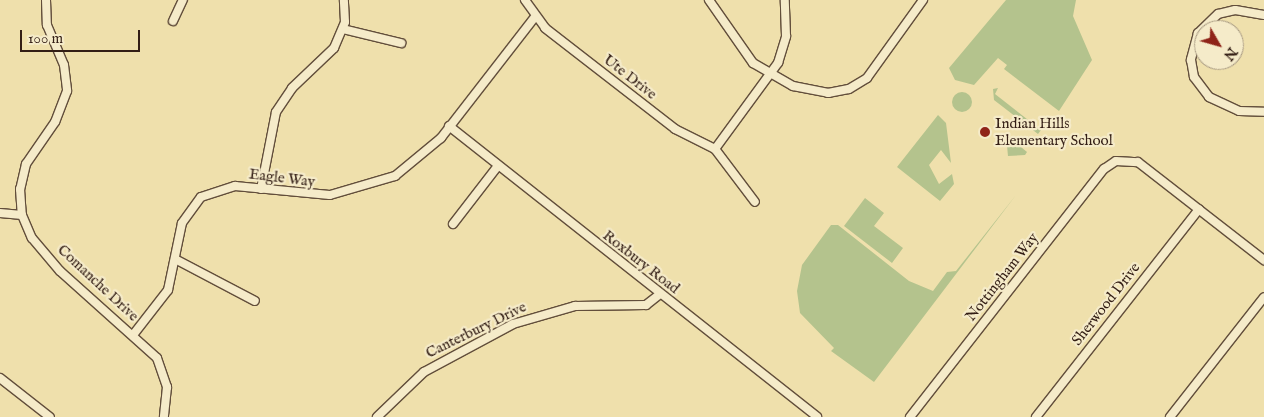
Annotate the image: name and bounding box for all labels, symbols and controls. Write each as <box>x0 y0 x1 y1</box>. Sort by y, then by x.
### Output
scale bar <box>22 20 142 52</box>
north arrow <box>1194 20 1244 70</box>
text: 100 m <box>28 29 63 48</box>
text: N <box>1219 43 1241 64</box>
street label: Ute Drive <box>600 51 660 103</box>
place label: Indian Hills Elementary School <box>995 114 1113 149</box>
marker: Indian Hills Elementary School <box>979 126 991 138</box>
street label: Eagle Way <box>248 165 316 191</box>
street label: Roxbury Road <box>599 226 683 298</box>
street label: Nottingham Way <box>962 229 1042 325</box>
street label: Comanche Drive <box>54 241 142 325</box>
street label: Sherwood Drive <box>1068 259 1144 349</box>
street label: Canterbury Drive <box>423 298 529 362</box>

